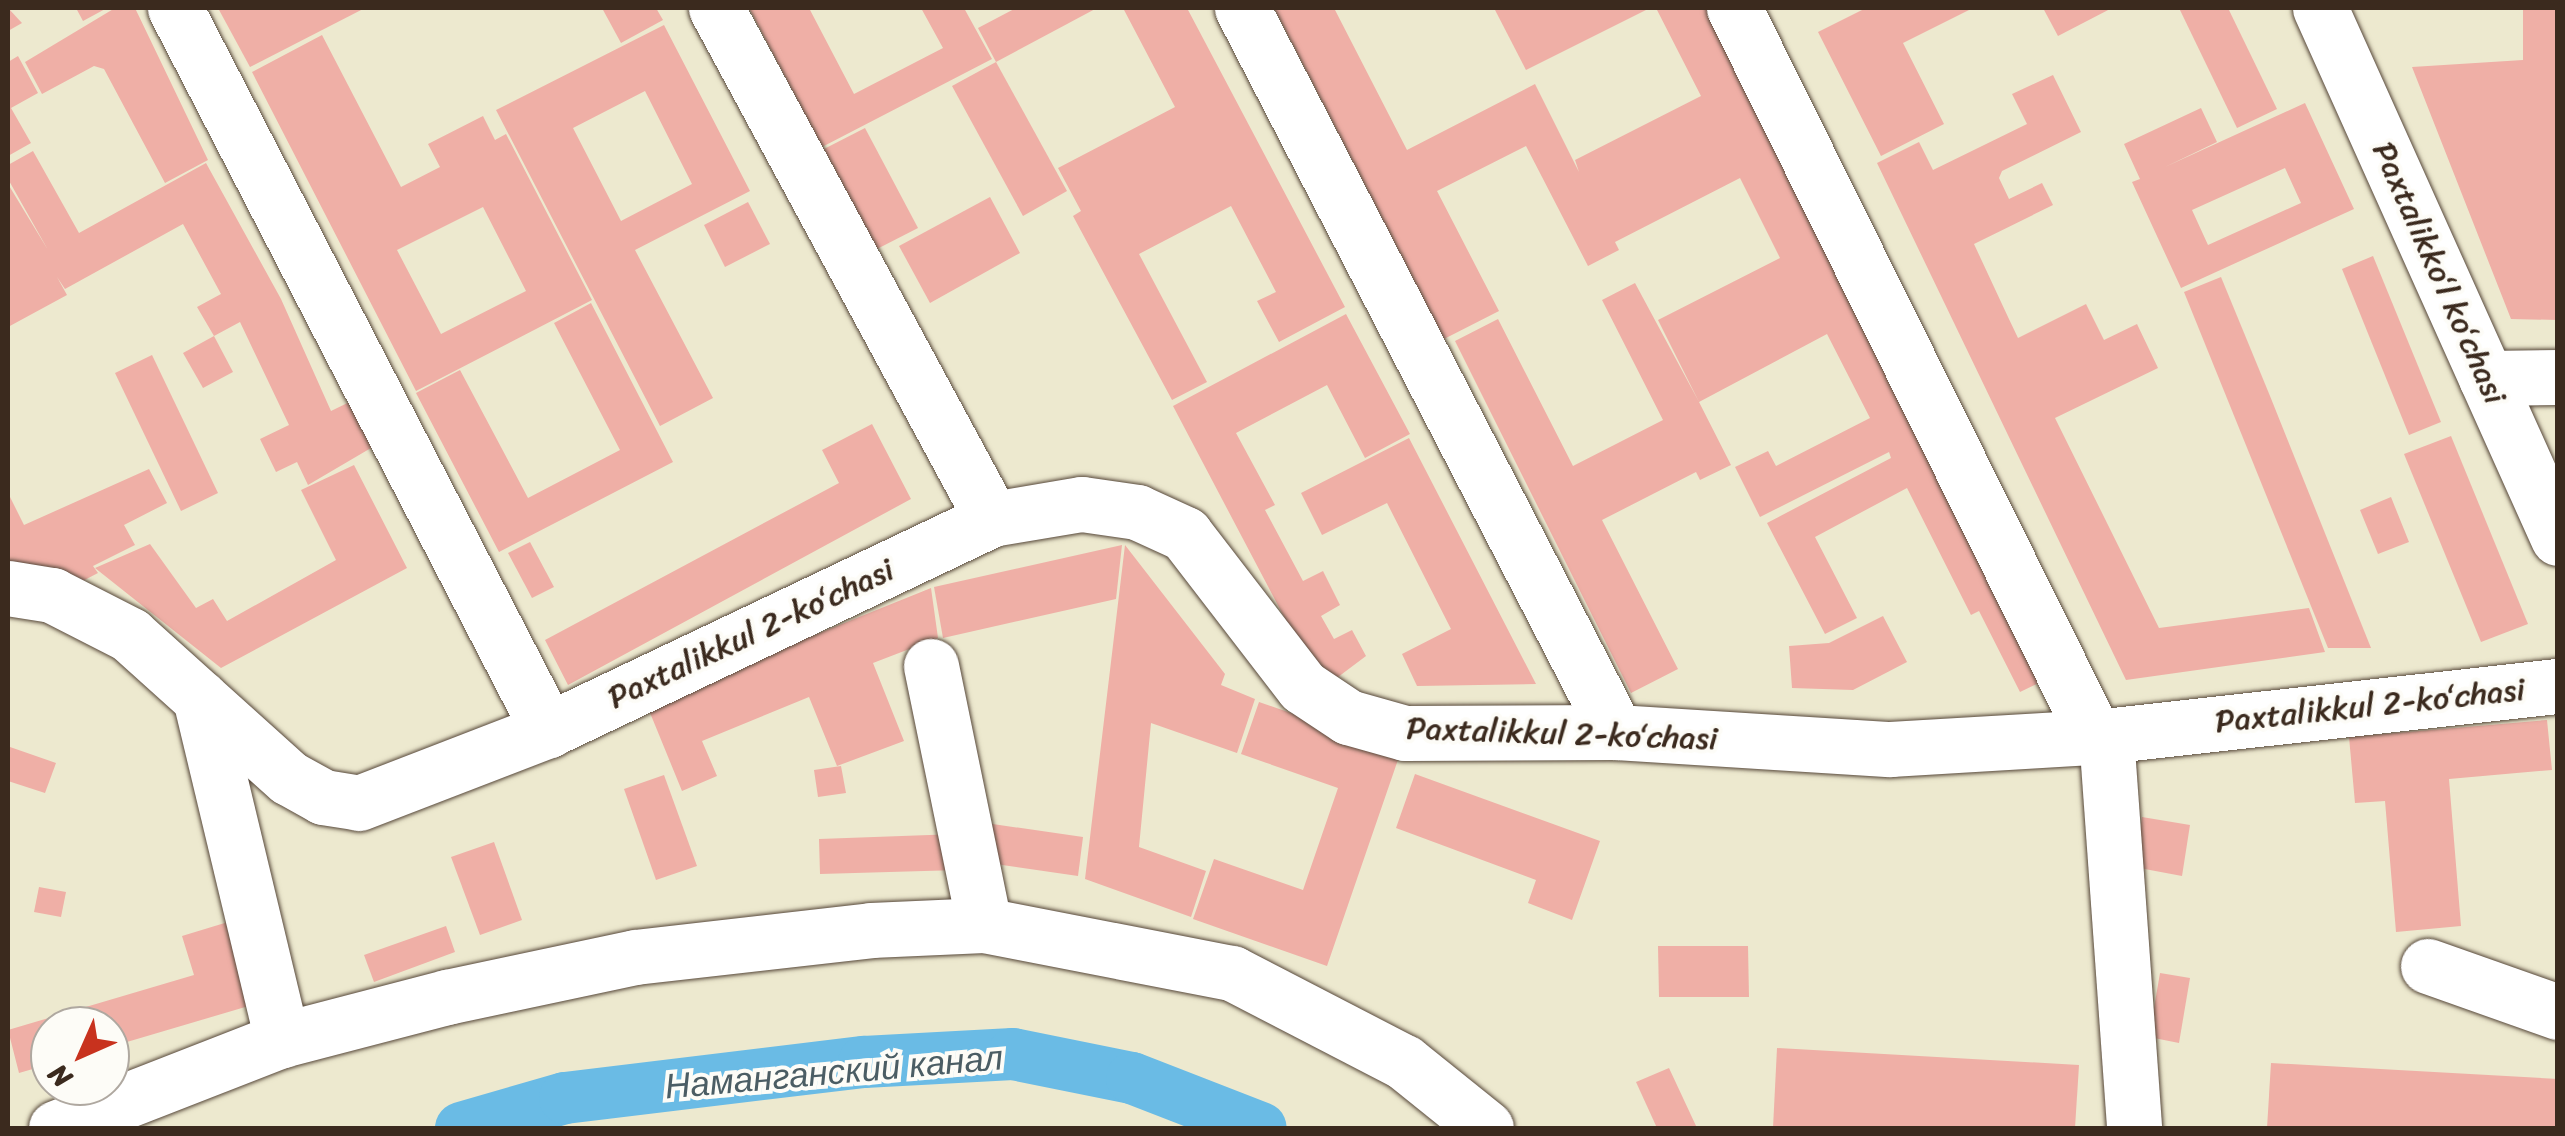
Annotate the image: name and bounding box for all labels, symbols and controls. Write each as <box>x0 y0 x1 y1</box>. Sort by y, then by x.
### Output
street label: Paxtalikkoʻl koʻchasi <box>2364 136 2514 410</box>
street label: Paxtalikkul 2-koʻchasi <box>602 551 900 717</box>
street label: Paxtalikkul 2-koʻchasi <box>2213 671 2527 741</box>
street label: Paxtalikkul 2-koʻchasi <box>1406 709 1718 759</box>
north arrow <box>30 1006 130 1106</box>
water label: Наманганский канал <box>663 1036 1005 1108</box>
text: N <box>36 1052 84 1100</box>

